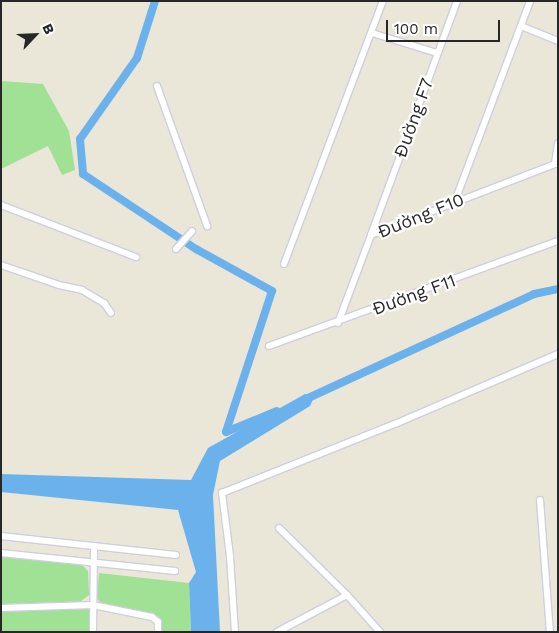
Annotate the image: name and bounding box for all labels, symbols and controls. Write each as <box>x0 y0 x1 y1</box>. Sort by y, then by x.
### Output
north arrow <box>10 10 60 60</box>
scale bar <box>389 10 503 42</box>
text: 100 m <box>394 20 438 38</box>
text: B <box>39 21 58 36</box>
street label: Đường F7 <box>390 75 438 161</box>
street label: Đường F10 <box>375 189 467 243</box>
street label: Đường F11 <box>369 270 459 320</box>

